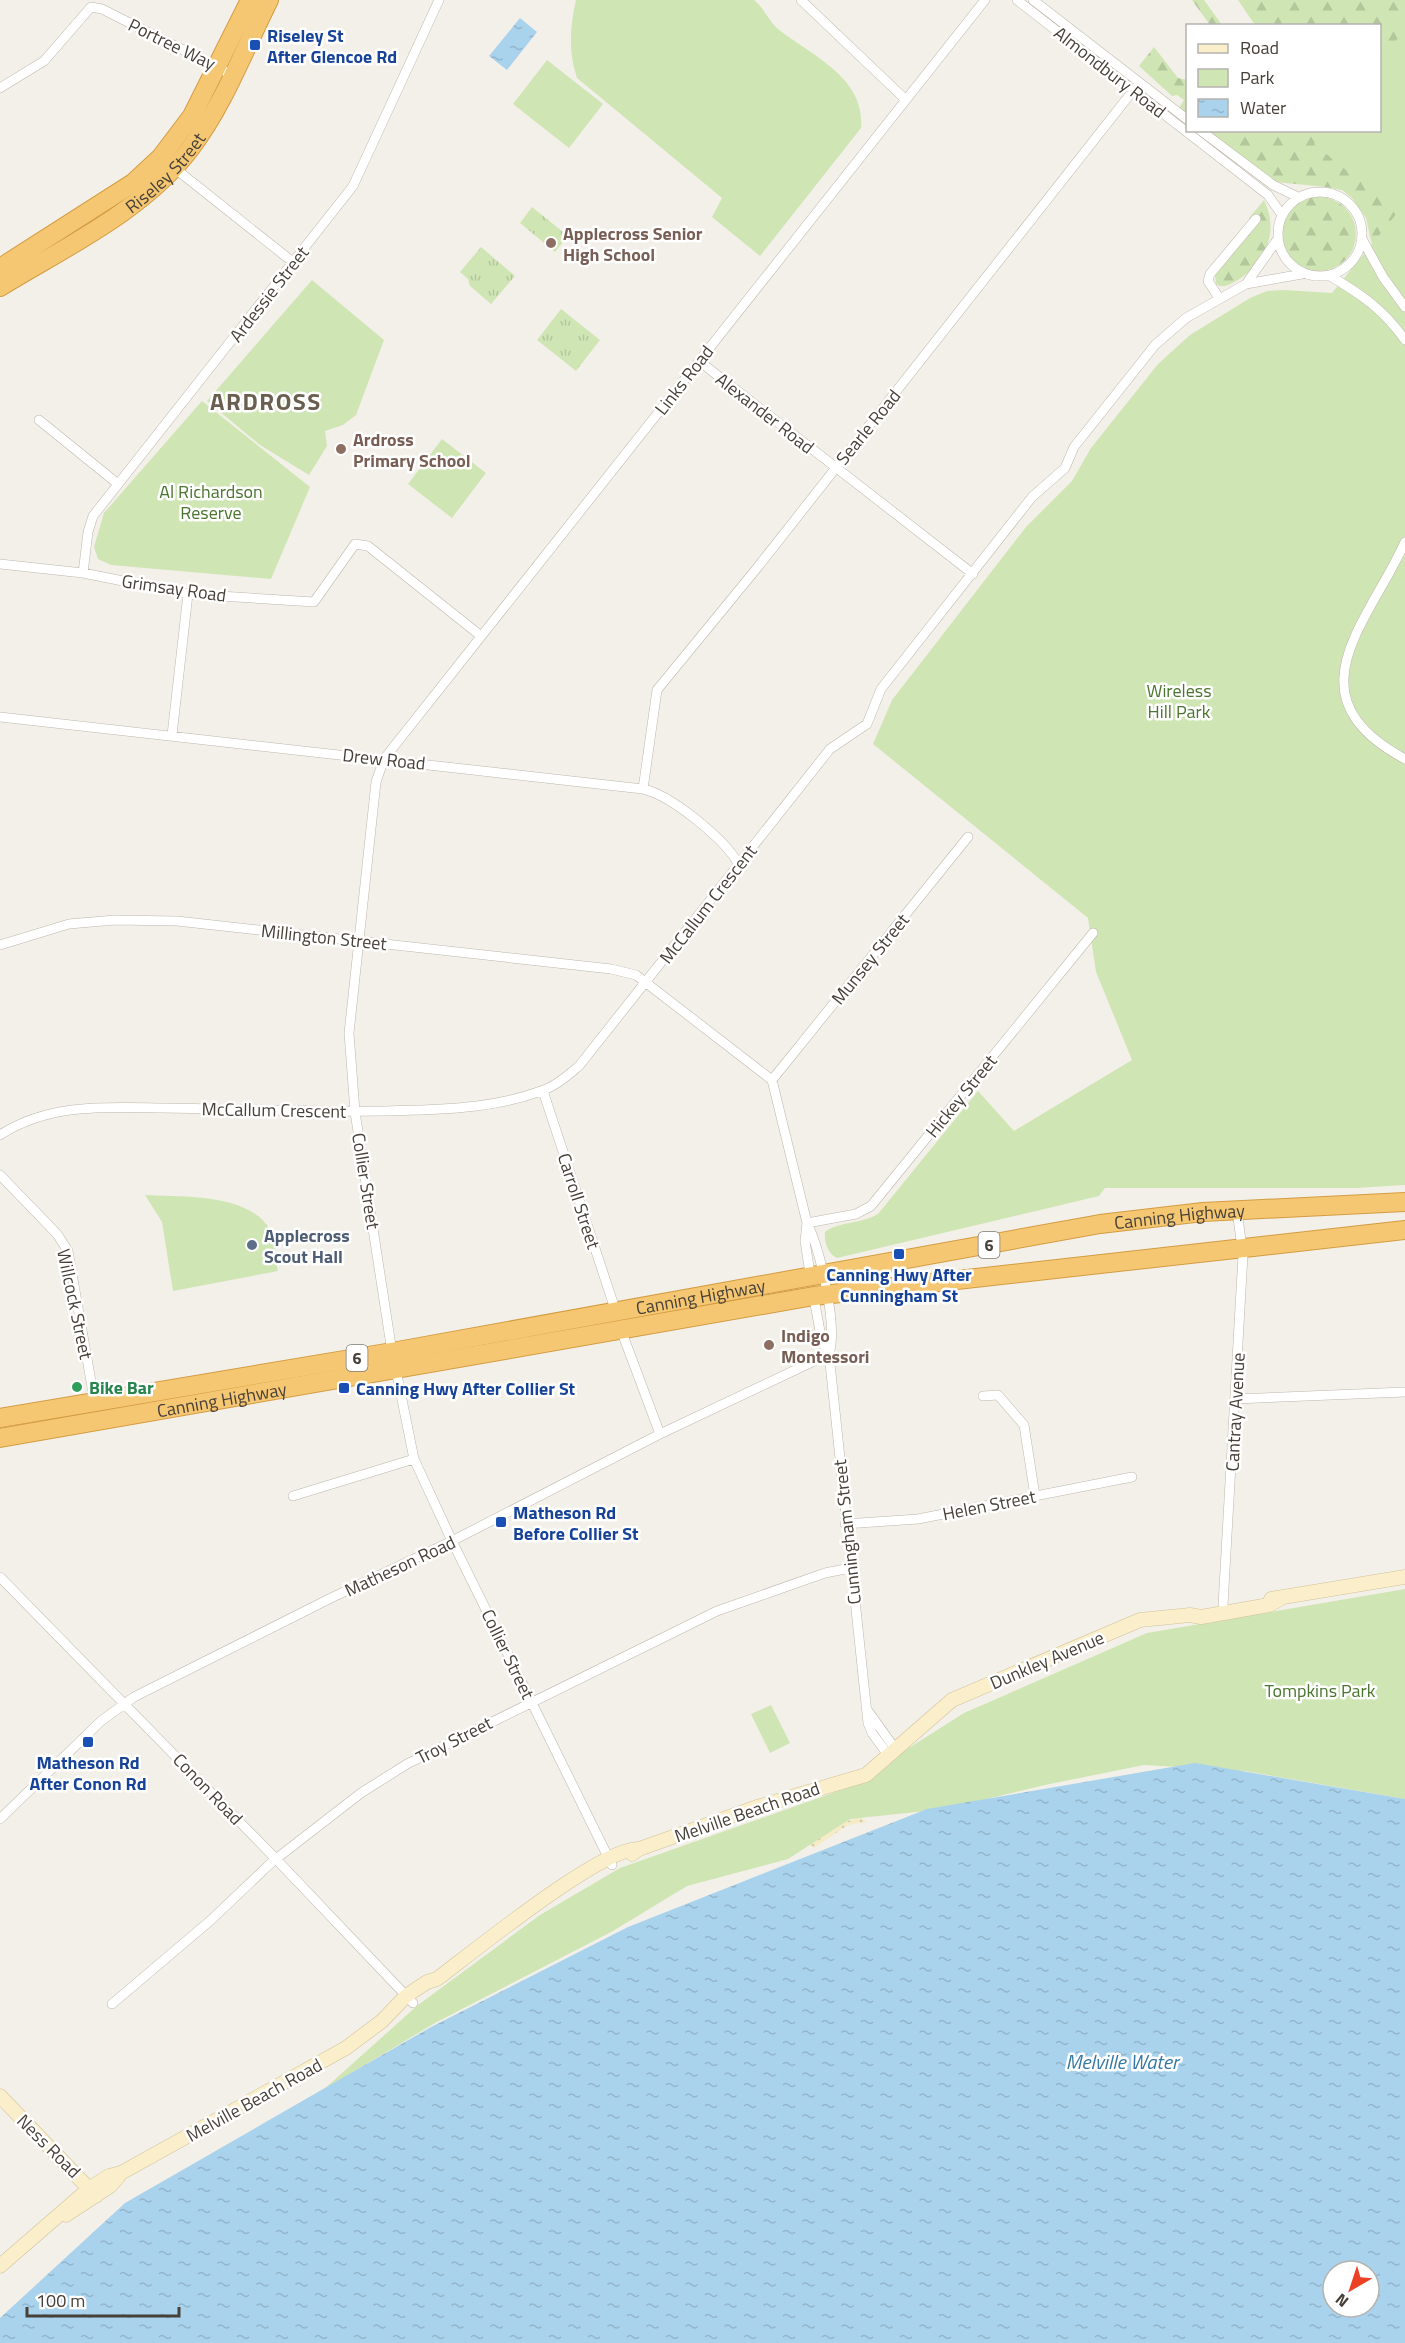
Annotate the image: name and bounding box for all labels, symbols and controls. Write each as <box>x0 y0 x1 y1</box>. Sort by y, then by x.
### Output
street label: Portree Way <box>124 11 220 77</box>
street label: Almondbury Road <box>1048 20 1172 124</box>
place label: Riseley St After Glencoe Rd <box>267 22 397 70</box>
legend <box>1186 24 1381 132</box>
text: Road <box>1240 34 1279 61</box>
marker: Riseley St After Glencoe Rd <box>248 38 262 52</box>
text: Park <box>1240 64 1275 91</box>
text: Water <box>1240 94 1286 121</box>
street label: Riseley Street <box>119 126 212 219</box>
place label: Applecross Senior High School <box>563 220 703 268</box>
marker: Applecross Senior High School <box>544 236 558 250</box>
street label: Ardessie Street <box>223 240 316 348</box>
street label: Links Road <box>648 339 720 421</box>
street label: Alexander Road <box>710 366 820 460</box>
district label: ARDROSS <box>210 383 322 419</box>
street label: Searle Road <box>829 383 907 471</box>
place label: Ardross Primary School <box>353 426 471 474</box>
marker: Ardross Primary School <box>334 442 348 456</box>
park label: Al Richardson Reserve <box>159 478 263 526</box>
street label: Grimsay Road <box>120 567 228 609</box>
park label: Wireless Hill Park <box>1146 677 1212 725</box>
street label: Drew Road <box>341 741 427 777</box>
street label: McCallum Crescent <box>653 838 764 969</box>
street label: Munsey Street <box>825 907 916 1011</box>
street label: Millington Street <box>260 917 389 957</box>
street label: Hickey Street <box>919 1048 1003 1143</box>
street label: McCallum Crescent <box>201 1095 347 1125</box>
street label: Collier Street <box>345 1131 387 1232</box>
street label: Carroll Street <box>551 1150 607 1253</box>
street label: Canning Highway <box>1113 1196 1246 1236</box>
place label: Applecross Scout Hall <box>264 1222 350 1270</box>
road number: 6 <box>978 1232 1000 1258</box>
marker: Applecross Scout Hall <box>245 1238 259 1252</box>
street label: Willcock Street <box>50 1246 100 1362</box>
marker: Canning Hwy After Cunningham St <box>892 1247 906 1261</box>
place label: Canning Hwy After Cunningham St <box>826 1261 972 1309</box>
street label: Canning Highway <box>633 1271 768 1321</box>
place label: Indigo Montessori <box>781 1322 870 1370</box>
marker: Indigo Montessori <box>762 1338 776 1352</box>
road number: 6 <box>346 1345 368 1371</box>
street label: Cantray Avenue <box>1218 1352 1252 1472</box>
place label: Bike Bar <box>89 1374 154 1401</box>
street label: Canning Highway <box>155 1375 289 1424</box>
place label: Canning Hwy After Collier St <box>356 1375 576 1402</box>
marker: Bike Bar <box>70 1380 84 1394</box>
marker: Canning Hwy After Collier St <box>337 1381 351 1395</box>
street label: Cunningham Street <box>826 1458 868 1606</box>
street label: Helen Street <box>940 1483 1039 1527</box>
place label: Matheson Rd Before Collier St <box>513 1499 639 1547</box>
marker: Matheson Rd Before Collier St <box>494 1515 508 1529</box>
street label: Matheson Road <box>340 1528 460 1604</box>
street label: Collier Street <box>475 1604 542 1704</box>
street label: Dunkley Avenue <box>986 1624 1108 1696</box>
park label: Tompkins Park <box>1265 1677 1376 1704</box>
street label: Troy Street <box>411 1709 497 1771</box>
marker: Matheson Rd After Conon Rd <box>81 1735 95 1749</box>
street label: Conon Road <box>167 1747 249 1831</box>
place label: Matheson Rd After Conon Rd <box>29 1749 147 1797</box>
street label: Melville Beach Road <box>671 1775 823 1849</box>
water label: Melville Water <box>1066 2046 1181 2077</box>
street label: Melville Beach Road <box>181 2051 327 2149</box>
street label: Ness Road <box>11 2108 87 2184</box>
north arrow <box>1321 2259 1381 2319</box>
scale bar <box>27 2280 178 2318</box>
text: 100 m <box>36 2287 85 2314</box>
text: N <box>1330 2288 1353 2313</box>

